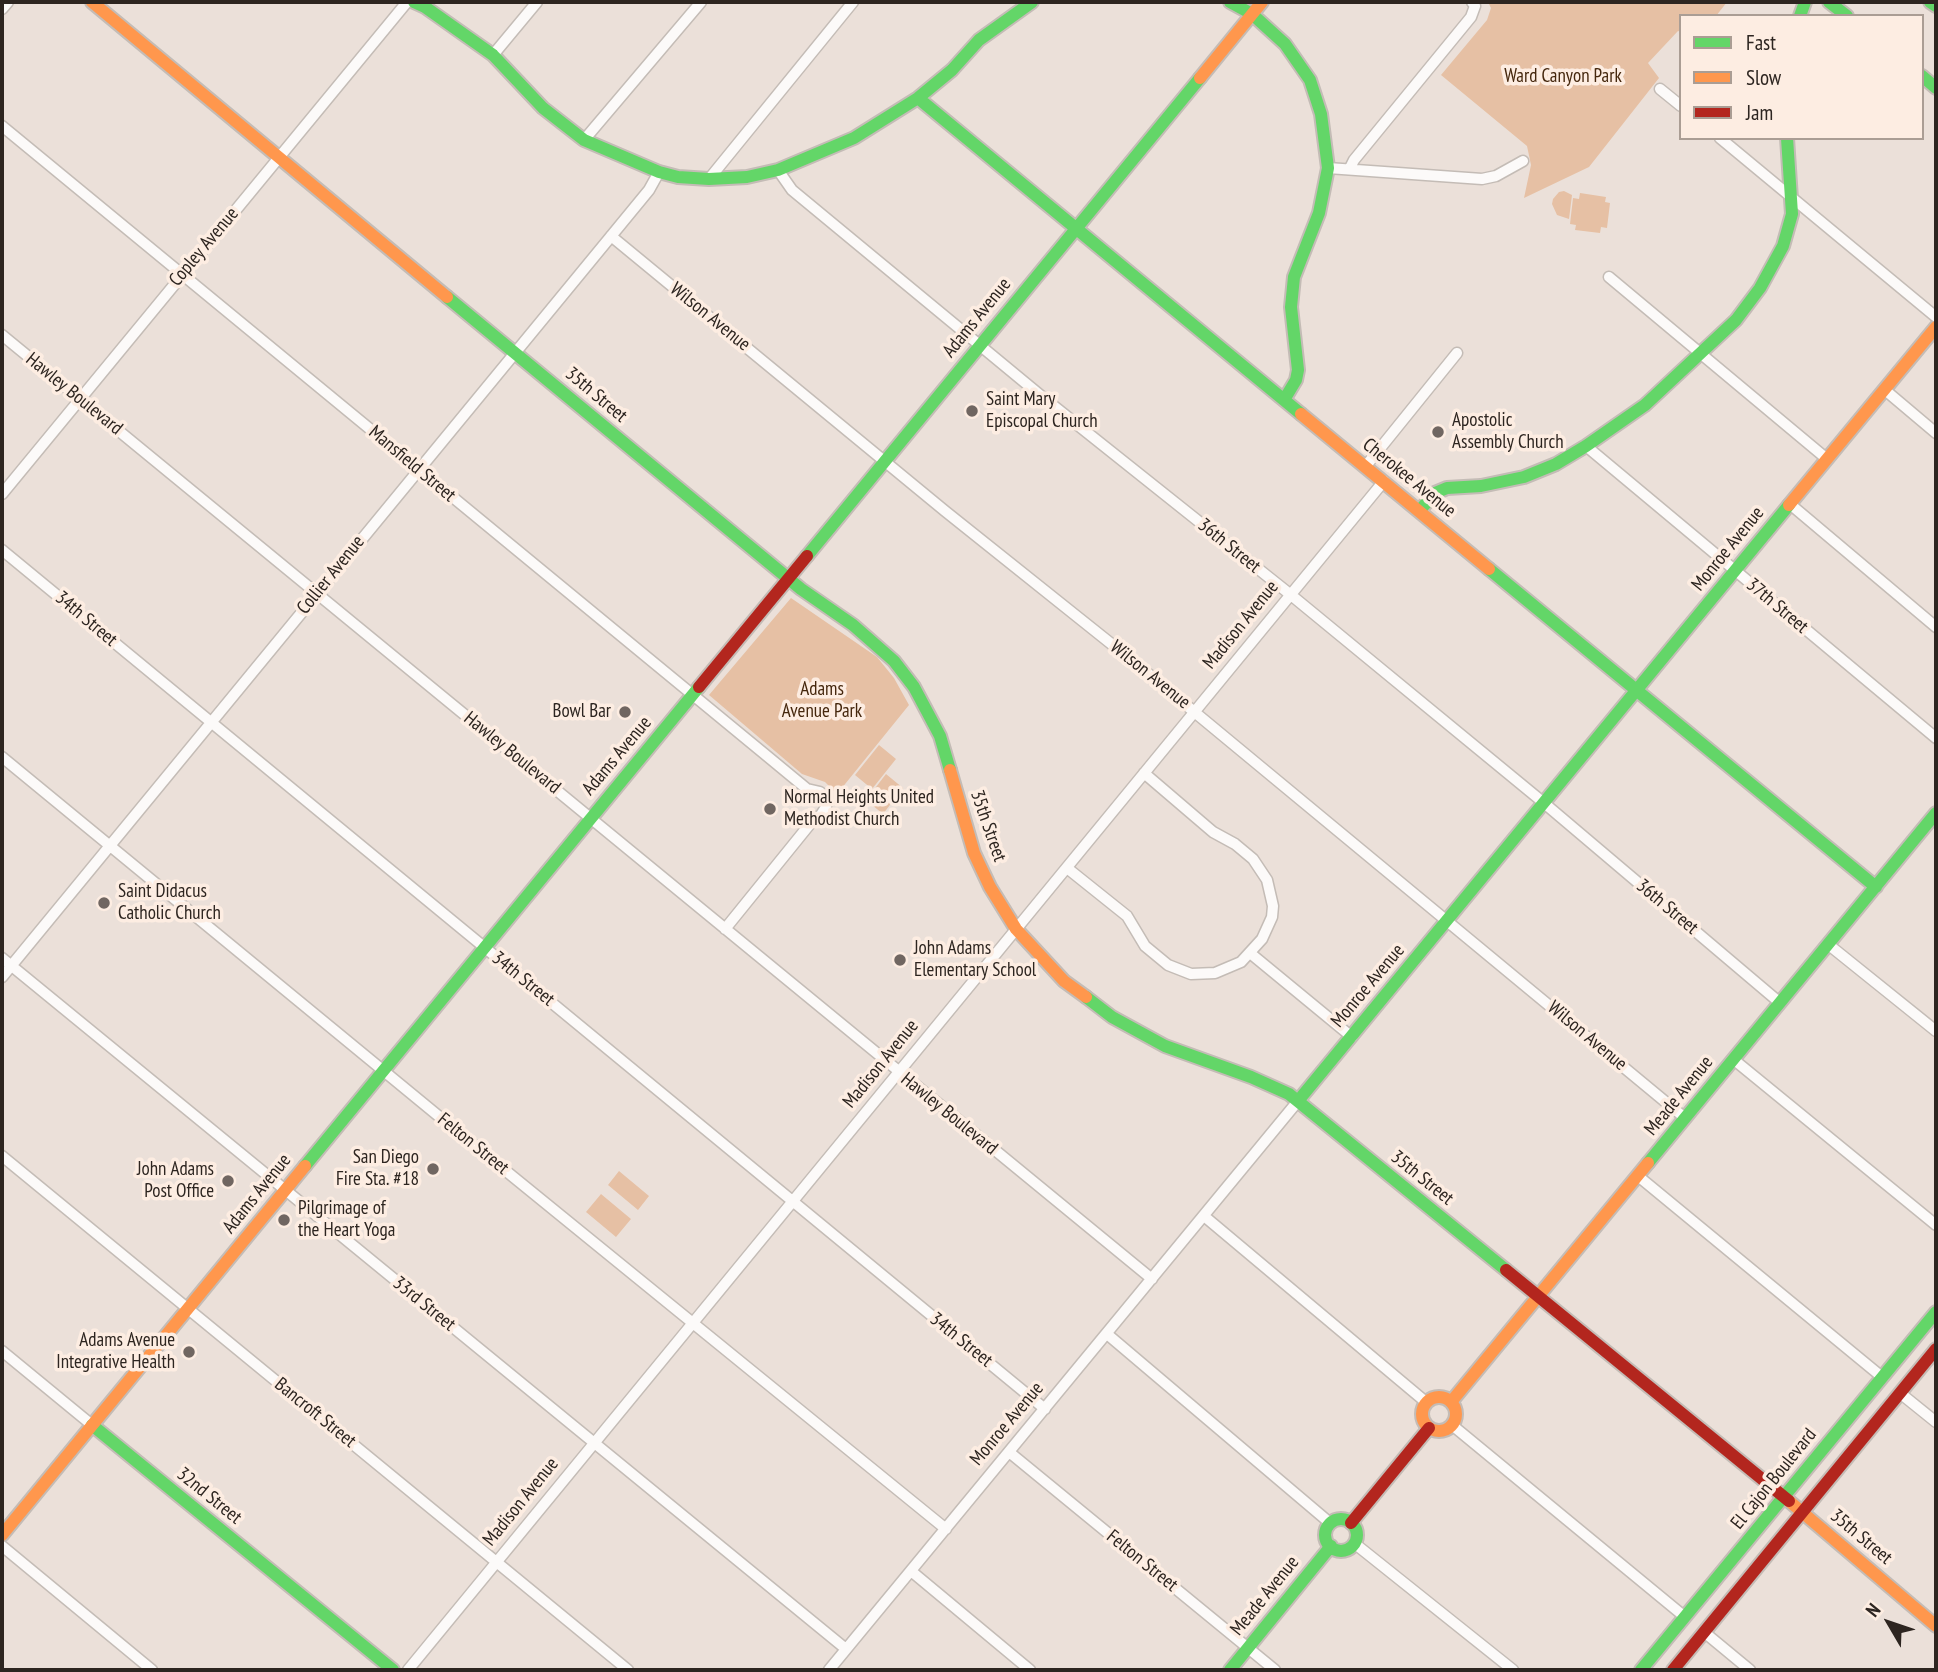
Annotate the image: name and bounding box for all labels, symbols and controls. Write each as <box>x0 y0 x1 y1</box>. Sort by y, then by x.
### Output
legend <box>1679 14 1924 140</box>
text: Fast <box>1746 29 1776 56</box>
text: Slow <box>1746 64 1781 91</box>
park label: Ward Canyon Park <box>1504 66 1622 88</box>
text: Jam <box>1746 99 1773 126</box>
street label: Copley Avenue <box>164 203 244 291</box>
street label: Adams Avenue <box>938 274 1016 362</box>
street label: Wilson Avenue <box>665 278 755 356</box>
street label: Hawley Boulevard <box>21 348 127 440</box>
street label: 35th Street <box>560 362 632 428</box>
place label: Saint Mary Episcopal Church <box>986 389 1098 433</box>
marker: Saint Mary Episcopal Church <box>964 403 980 419</box>
place label: Apostolic Assembly Church <box>1452 410 1564 454</box>
street label: Mansfield Street <box>364 421 460 507</box>
marker: Apostolic Assembly Church <box>1430 424 1446 440</box>
street label: Cherokee Avenue <box>1358 434 1460 522</box>
street label: Monroe Avenue <box>1687 502 1769 596</box>
street label: 36th Street <box>1193 514 1265 578</box>
street label: Collier Avenue <box>292 531 370 619</box>
street label: 37th Street <box>1741 574 1813 638</box>
street label: Madison Avenue <box>1198 576 1284 674</box>
street label: 34th Street <box>50 586 122 652</box>
street label: Wilson Avenue <box>1105 636 1195 714</box>
park label: Adams Avenue Park <box>782 679 862 723</box>
place label: Bowl Bar <box>553 701 611 723</box>
marker: Bowl Bar <box>617 704 633 720</box>
street label: Hawley Boulevard <box>459 707 565 799</box>
street label: Adams Avenue <box>578 712 656 800</box>
place label: Normal Heights United Methodist Church <box>784 787 934 831</box>
street label: 35th Street <box>965 787 1011 865</box>
marker: Normal Heights United Methodist Church <box>762 801 778 817</box>
street label: 36th Street <box>1631 874 1703 940</box>
place label: Saint Didacus Catholic Church <box>118 881 221 925</box>
marker: Saint Didacus Catholic Church <box>96 895 112 911</box>
place label: John Adams Elementary School <box>914 938 1036 982</box>
street label: Monroe Avenue <box>1326 940 1410 1032</box>
street label: 34th Street <box>487 947 559 1011</box>
marker: John Adams Elementary School <box>892 952 908 968</box>
street label: Wilson Avenue <box>1543 996 1631 1076</box>
street label: Madison Avenue <box>838 1015 924 1113</box>
street label: Meade Avenue <box>1640 1052 1718 1140</box>
street label: Hawley Boulevard <box>896 1068 1002 1160</box>
street label: Felton Street <box>433 1108 513 1180</box>
street label: 35th Street <box>1386 1146 1458 1210</box>
place label: San Diego Fire Sta. #18 <box>336 1147 419 1191</box>
street label: Adams Avenue <box>218 1150 296 1238</box>
place label: John Adams Post Office <box>137 1159 214 1203</box>
marker: San Diego Fire Sta. #18 <box>425 1161 441 1177</box>
marker: John Adams Post Office <box>220 1173 236 1189</box>
place label: Pilgrimage of the Heart Yoga <box>298 1198 395 1242</box>
marker: Pilgrimage of the Heart Yoga <box>276 1212 292 1228</box>
street label: 33rd Street <box>388 1272 460 1336</box>
street label: 34th Street <box>925 1308 997 1372</box>
place label: Adams Avenue Integrative Health <box>56 1330 175 1374</box>
marker: Adams Avenue Integrative Health <box>181 1344 197 1360</box>
street label: Bancroft Street <box>270 1373 360 1453</box>
street label: Monroe Avenue <box>965 1378 1049 1470</box>
street label: El Cajon Boulevard <box>1726 1424 1822 1534</box>
street label: Madison Avenue <box>478 1453 564 1551</box>
street label: 32nd Street <box>172 1463 246 1529</box>
street label: 35th Street <box>1825 1504 1897 1570</box>
street label: Felton Street <box>1102 1525 1182 1597</box>
street label: Meade Avenue <box>1226 1552 1304 1640</box>
north arrow <box>1854 1588 1924 1658</box>
text: N <box>1860 1598 1885 1621</box>

